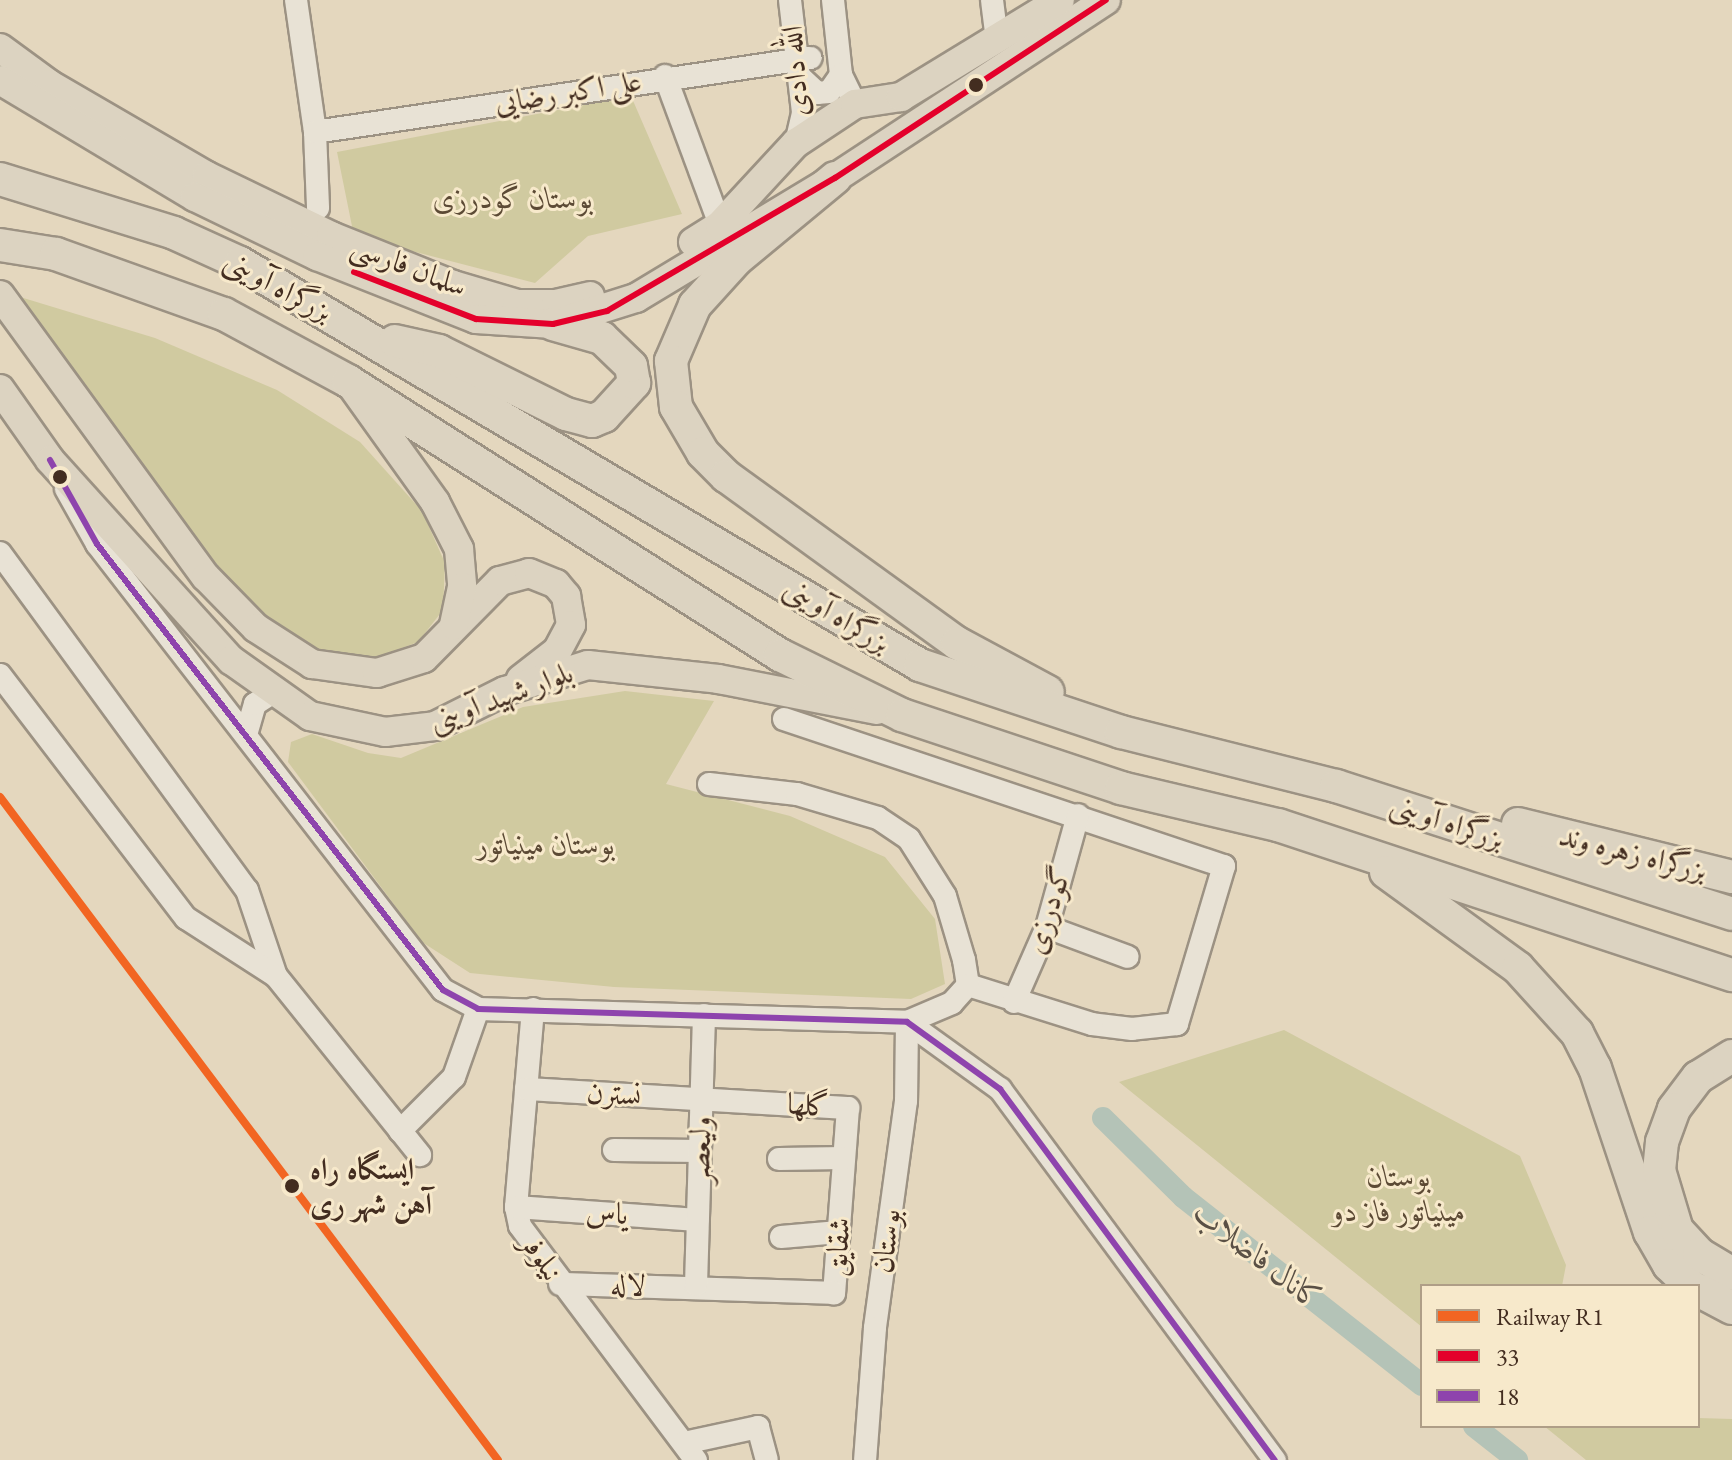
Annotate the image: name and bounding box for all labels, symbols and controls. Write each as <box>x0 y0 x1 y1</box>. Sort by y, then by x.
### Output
street label: الله دادی <box>774 24 816 118</box>
street label: علی اکبر رضایی <box>492 63 644 121</box>
unlabelled marker <box>968 77 984 93</box>
park label: بوستان گودرزی <box>433 180 593 216</box>
street label: سلمان فارسی <box>346 228 472 304</box>
street label: بزرگراه آوینی <box>218 242 338 330</box>
unlabelled marker <box>52 469 68 485</box>
street label: بزرگراه آوینی <box>777 569 897 661</box>
street label: بلوار شهید آوینی <box>424 654 578 740</box>
street label: بزرگراه آوینی <box>1385 787 1509 857</box>
street label: بزرگراه زهره وند <box>1556 817 1710 889</box>
park label: بوستان مینیاتور <box>477 826 615 862</box>
street label: گودرزی <box>1017 861 1079 959</box>
street label: نسترن <box>586 1075 642 1113</box>
street label: گلها <box>786 1086 830 1124</box>
street label: ولیعصر <box>681 1116 719 1184</box>
place label: ایستگاه راه آهن شهر ری <box>310 1151 432 1222</box>
park label: بوستان مینیاتور فاز دو <box>1332 1158 1466 1228</box>
marker: ایستگاه راه آهن شهر ری <box>281 1175 303 1197</box>
water label: کانال فاضلاب <box>1186 1193 1332 1319</box>
street label: یاس <box>585 1194 629 1232</box>
street label: بوستان <box>864 1207 908 1275</box>
street label: شقایق <box>818 1216 858 1278</box>
street label: نیلوفر <box>513 1226 571 1288</box>
street label: لاله <box>610 1267 646 1303</box>
legend <box>1420 1284 1700 1428</box>
text: Railway R1 <box>1496 1301 1604 1332</box>
text: 33 <box>1496 1341 1519 1372</box>
text: 18 <box>1496 1381 1519 1412</box>

